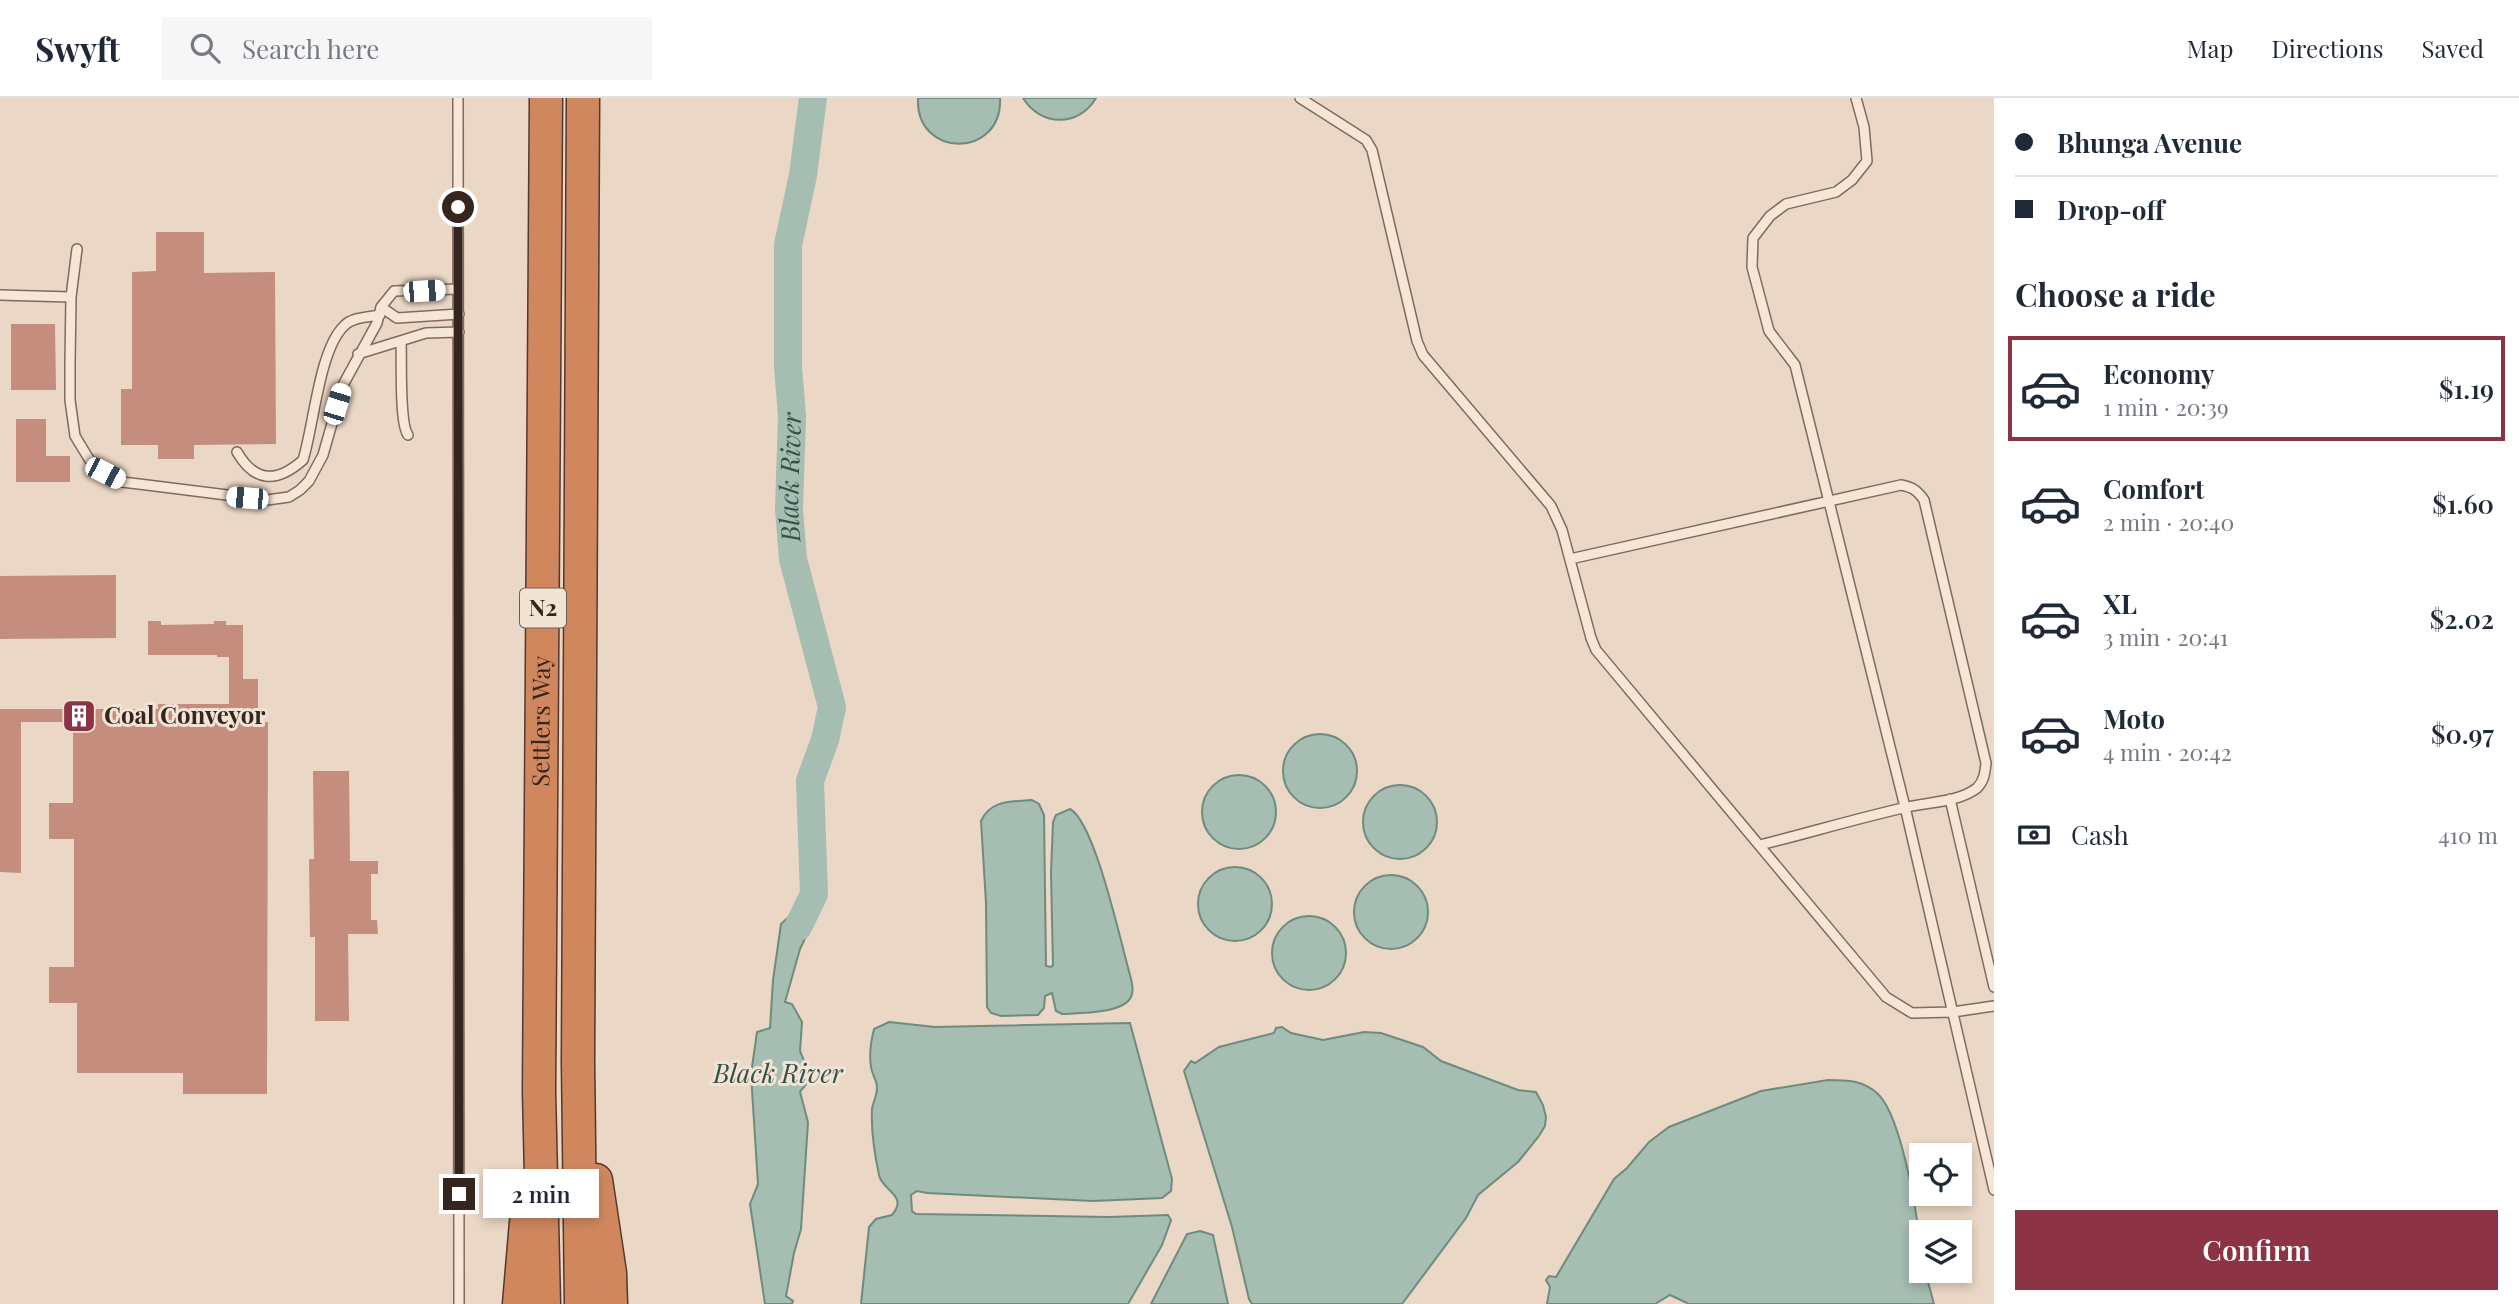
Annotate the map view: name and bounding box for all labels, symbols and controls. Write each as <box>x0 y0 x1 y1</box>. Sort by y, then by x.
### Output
search box <box>162 17 652 80</box>
text: Swyft <box>35 26 120 70</box>
icon: search <box>186 29 224 67</box>
text: Search here <box>242 31 379 66</box>
text: Map <box>2187 32 2233 64</box>
text: Directions <box>2271 32 2384 64</box>
text: Saved <box>2422 32 2484 64</box>
text: Bhunga Avenue <box>2057 125 2242 160</box>
route start <box>442 191 474 223</box>
text: Drop-off <box>2057 192 2164 227</box>
text: Choose a ride <box>2015 272 2216 315</box>
car <box>403 279 446 303</box>
text: Economy <box>2103 356 2214 391</box>
icon: car <box>2019 357 2082 420</box>
text: $1.19 <box>2439 371 2494 406</box>
car <box>321 381 354 427</box>
text: 1 min · 20:39 <box>2103 391 2229 422</box>
water label: Black River <box>770 411 808 545</box>
car <box>82 454 129 492</box>
text: Comfort <box>2103 471 2204 506</box>
icon: car <box>2019 472 2082 535</box>
car <box>226 486 269 510</box>
text: $1.60 <box>2432 486 2494 521</box>
text: 2 min · 20:40 <box>2103 506 2234 537</box>
text: XL <box>2103 586 2137 621</box>
icon: car <box>2019 587 2082 650</box>
road number: N2 <box>520 588 566 628</box>
text: $2.02 <box>2430 601 2494 636</box>
text: 3 min · 20:41 <box>2103 621 2228 652</box>
street label: Settlers Way <box>523 655 556 787</box>
building icon: Coal Conveyor <box>60 697 98 735</box>
place label: Coal Conveyor <box>104 698 266 730</box>
text: Moto <box>2103 701 2165 736</box>
icon: car <box>2019 702 2082 765</box>
text: $0.97 <box>2431 716 2494 751</box>
text: 4 min · 20:42 <box>2103 736 2232 767</box>
icon: cash <box>2015 816 2053 854</box>
text: Cash <box>2071 817 2129 852</box>
text: 410 m <box>2438 819 2498 850</box>
water label: Black River <box>712 1055 844 1090</box>
map controls <box>1909 1143 1972 1283</box>
button: locate <box>1909 1143 1972 1206</box>
callout: 2 min <box>484 1170 599 1218</box>
route end <box>443 1178 475 1210</box>
text: 2 min <box>512 1178 570 1209</box>
button: Confirm <box>2015 1210 2498 1290</box>
button: layers <box>1909 1220 1972 1283</box>

